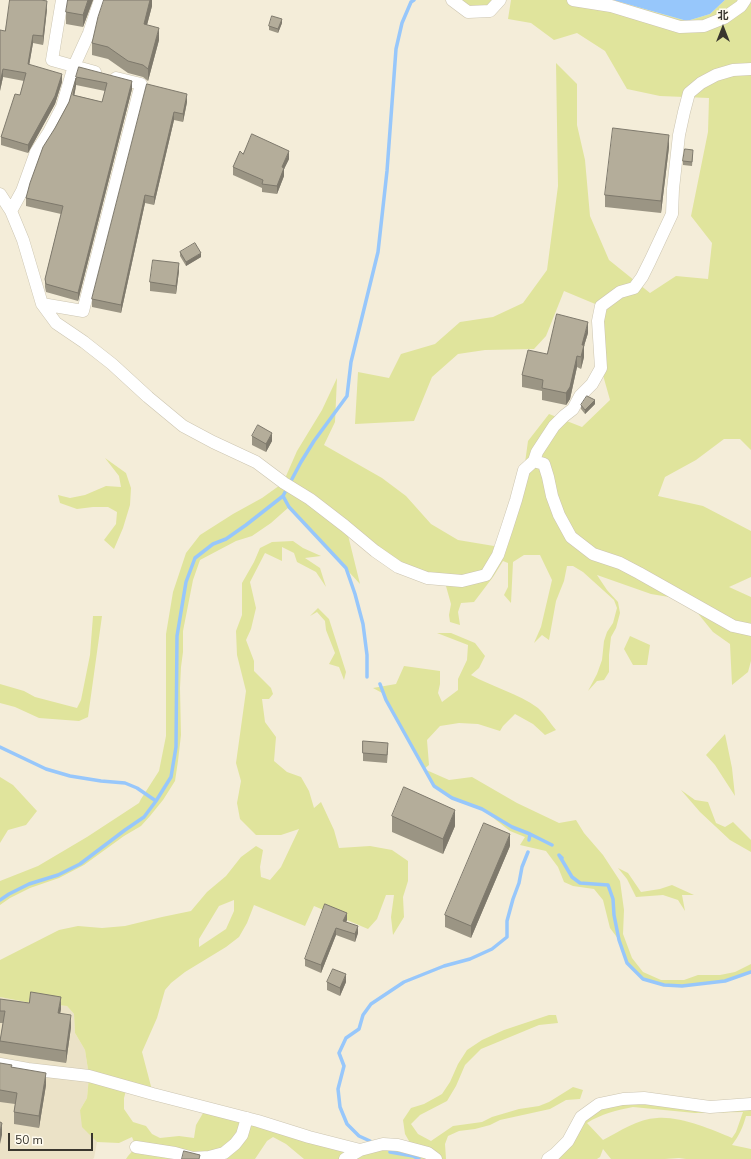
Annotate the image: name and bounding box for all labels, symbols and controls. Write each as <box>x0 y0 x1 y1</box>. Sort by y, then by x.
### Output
north arrow <box>703 8 743 48</box>
text: 北 <box>718 8 729 23</box>
scale bar <box>10 1125 95 1151</box>
text: 50 m <box>15 1132 43 1148</box>

